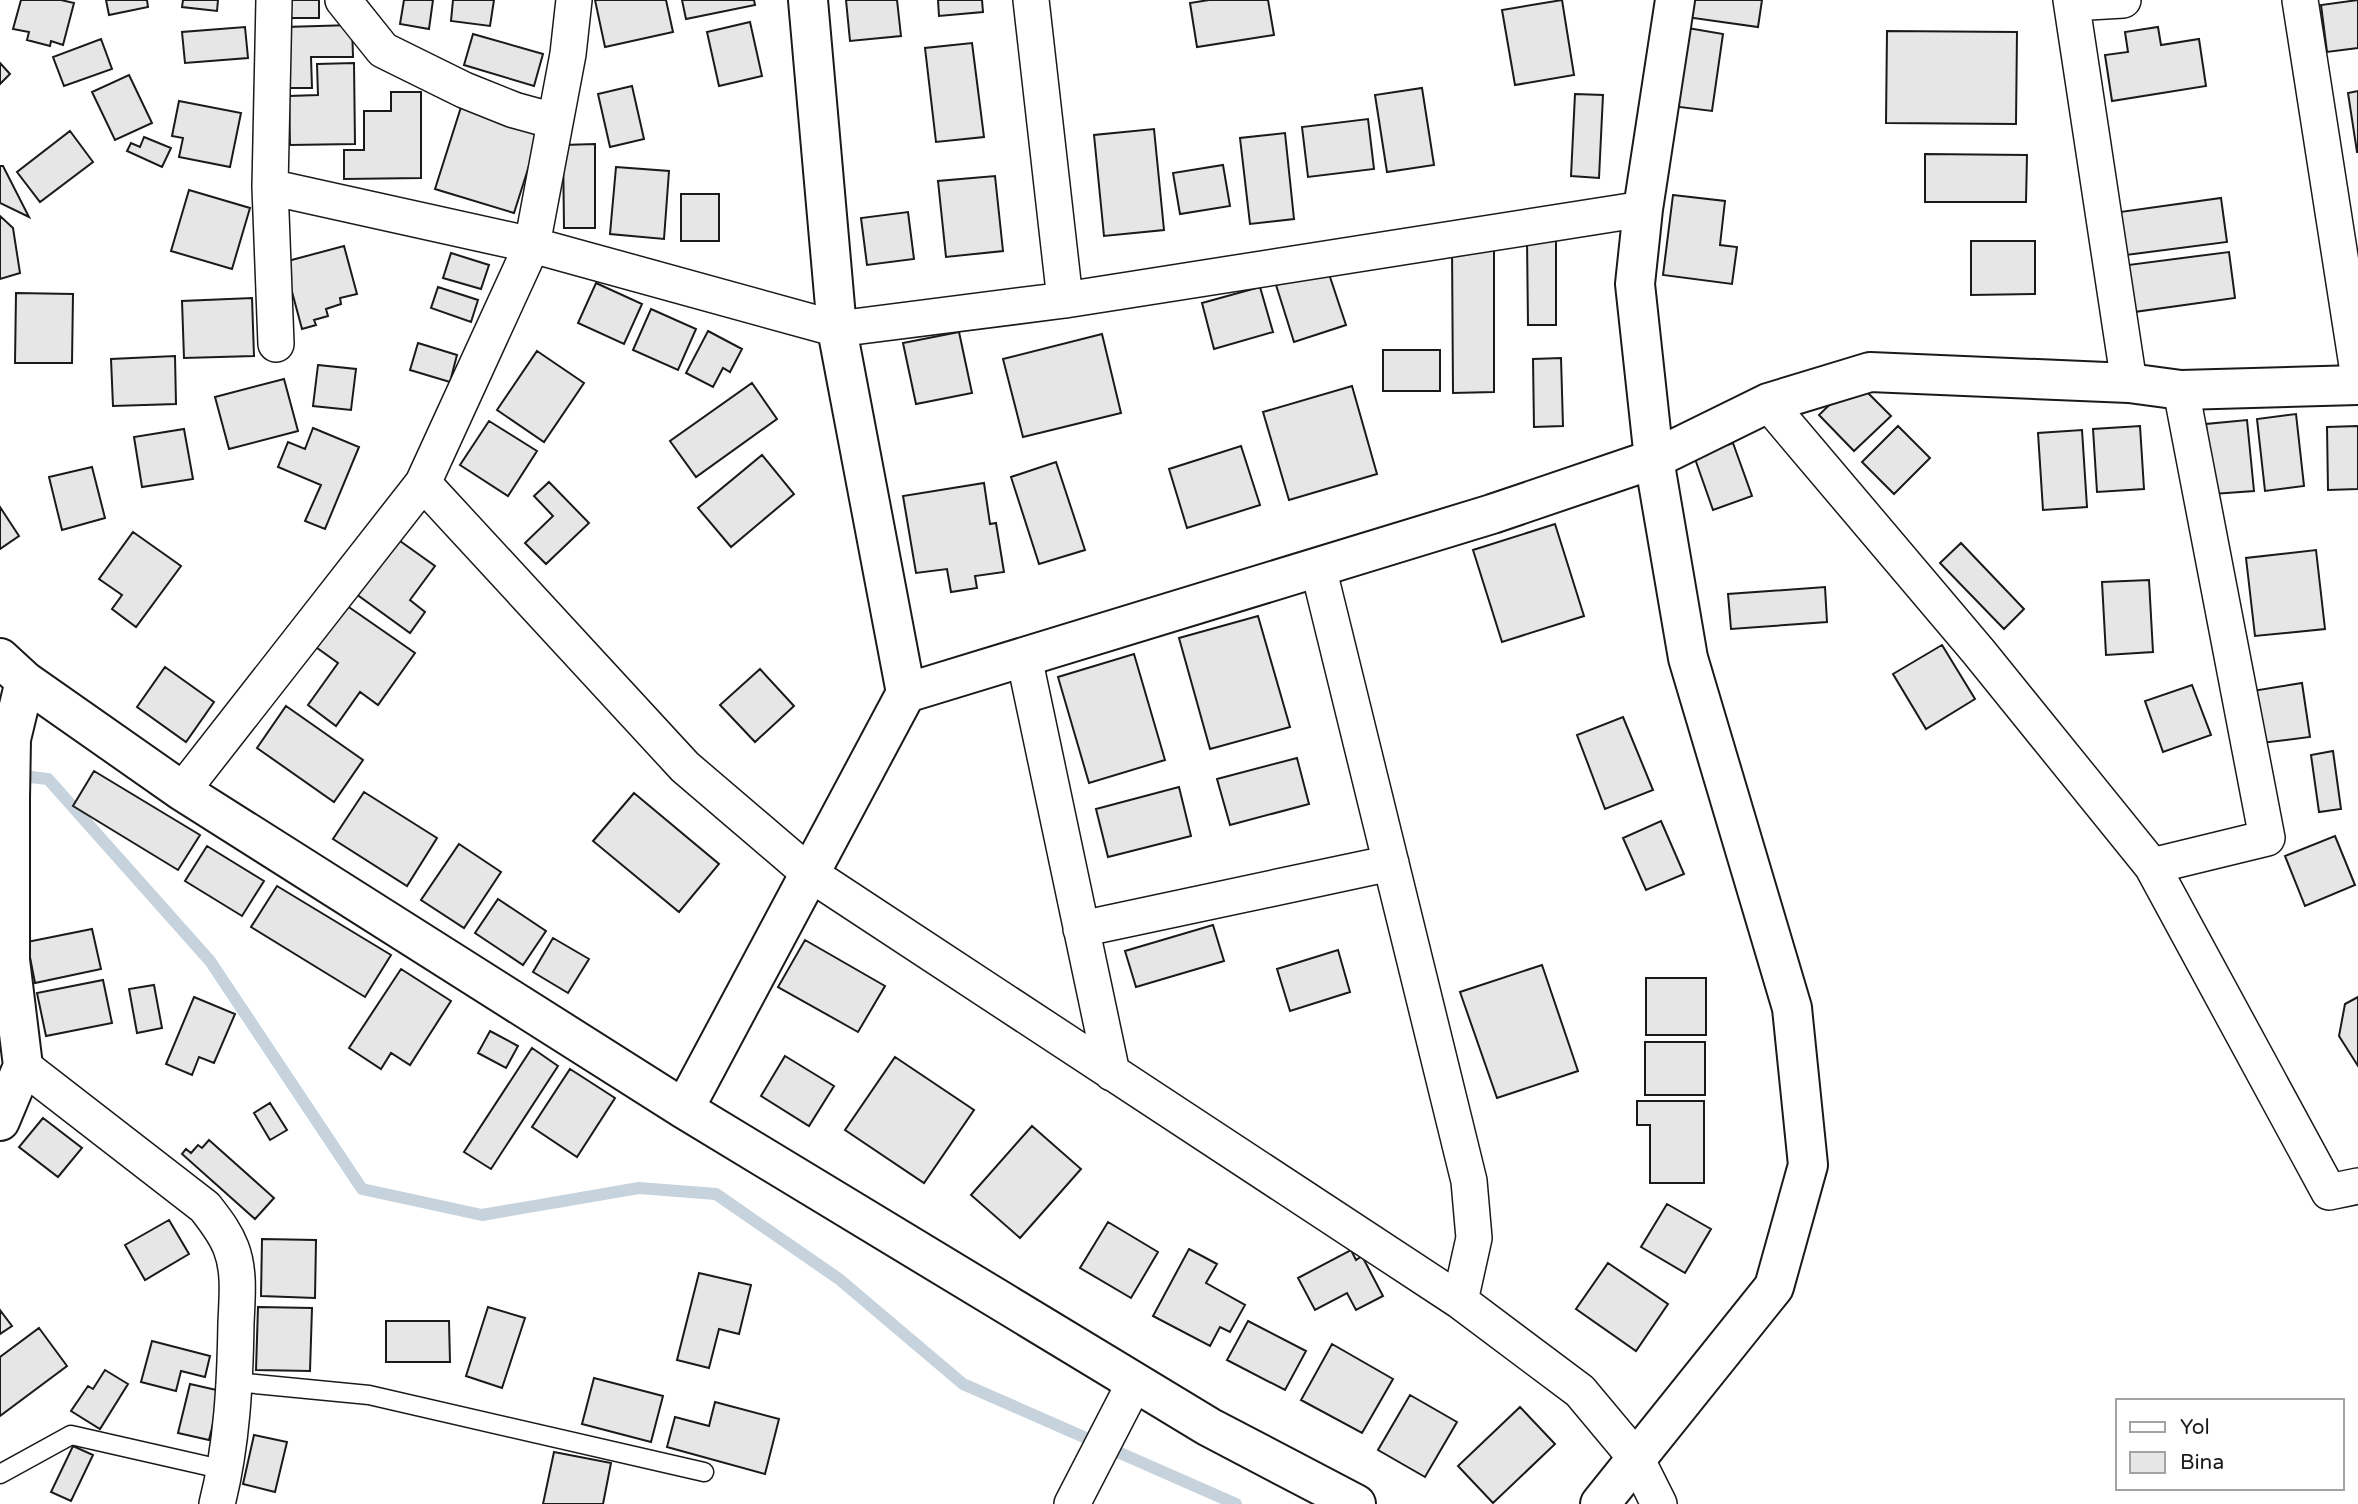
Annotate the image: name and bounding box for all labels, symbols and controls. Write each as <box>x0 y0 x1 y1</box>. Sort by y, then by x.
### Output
legend <box>2116 1399 2344 1490</box>
text: Yol <box>2180 1415 2210 1440</box>
text: Bina <box>2180 1450 2224 1475</box>

